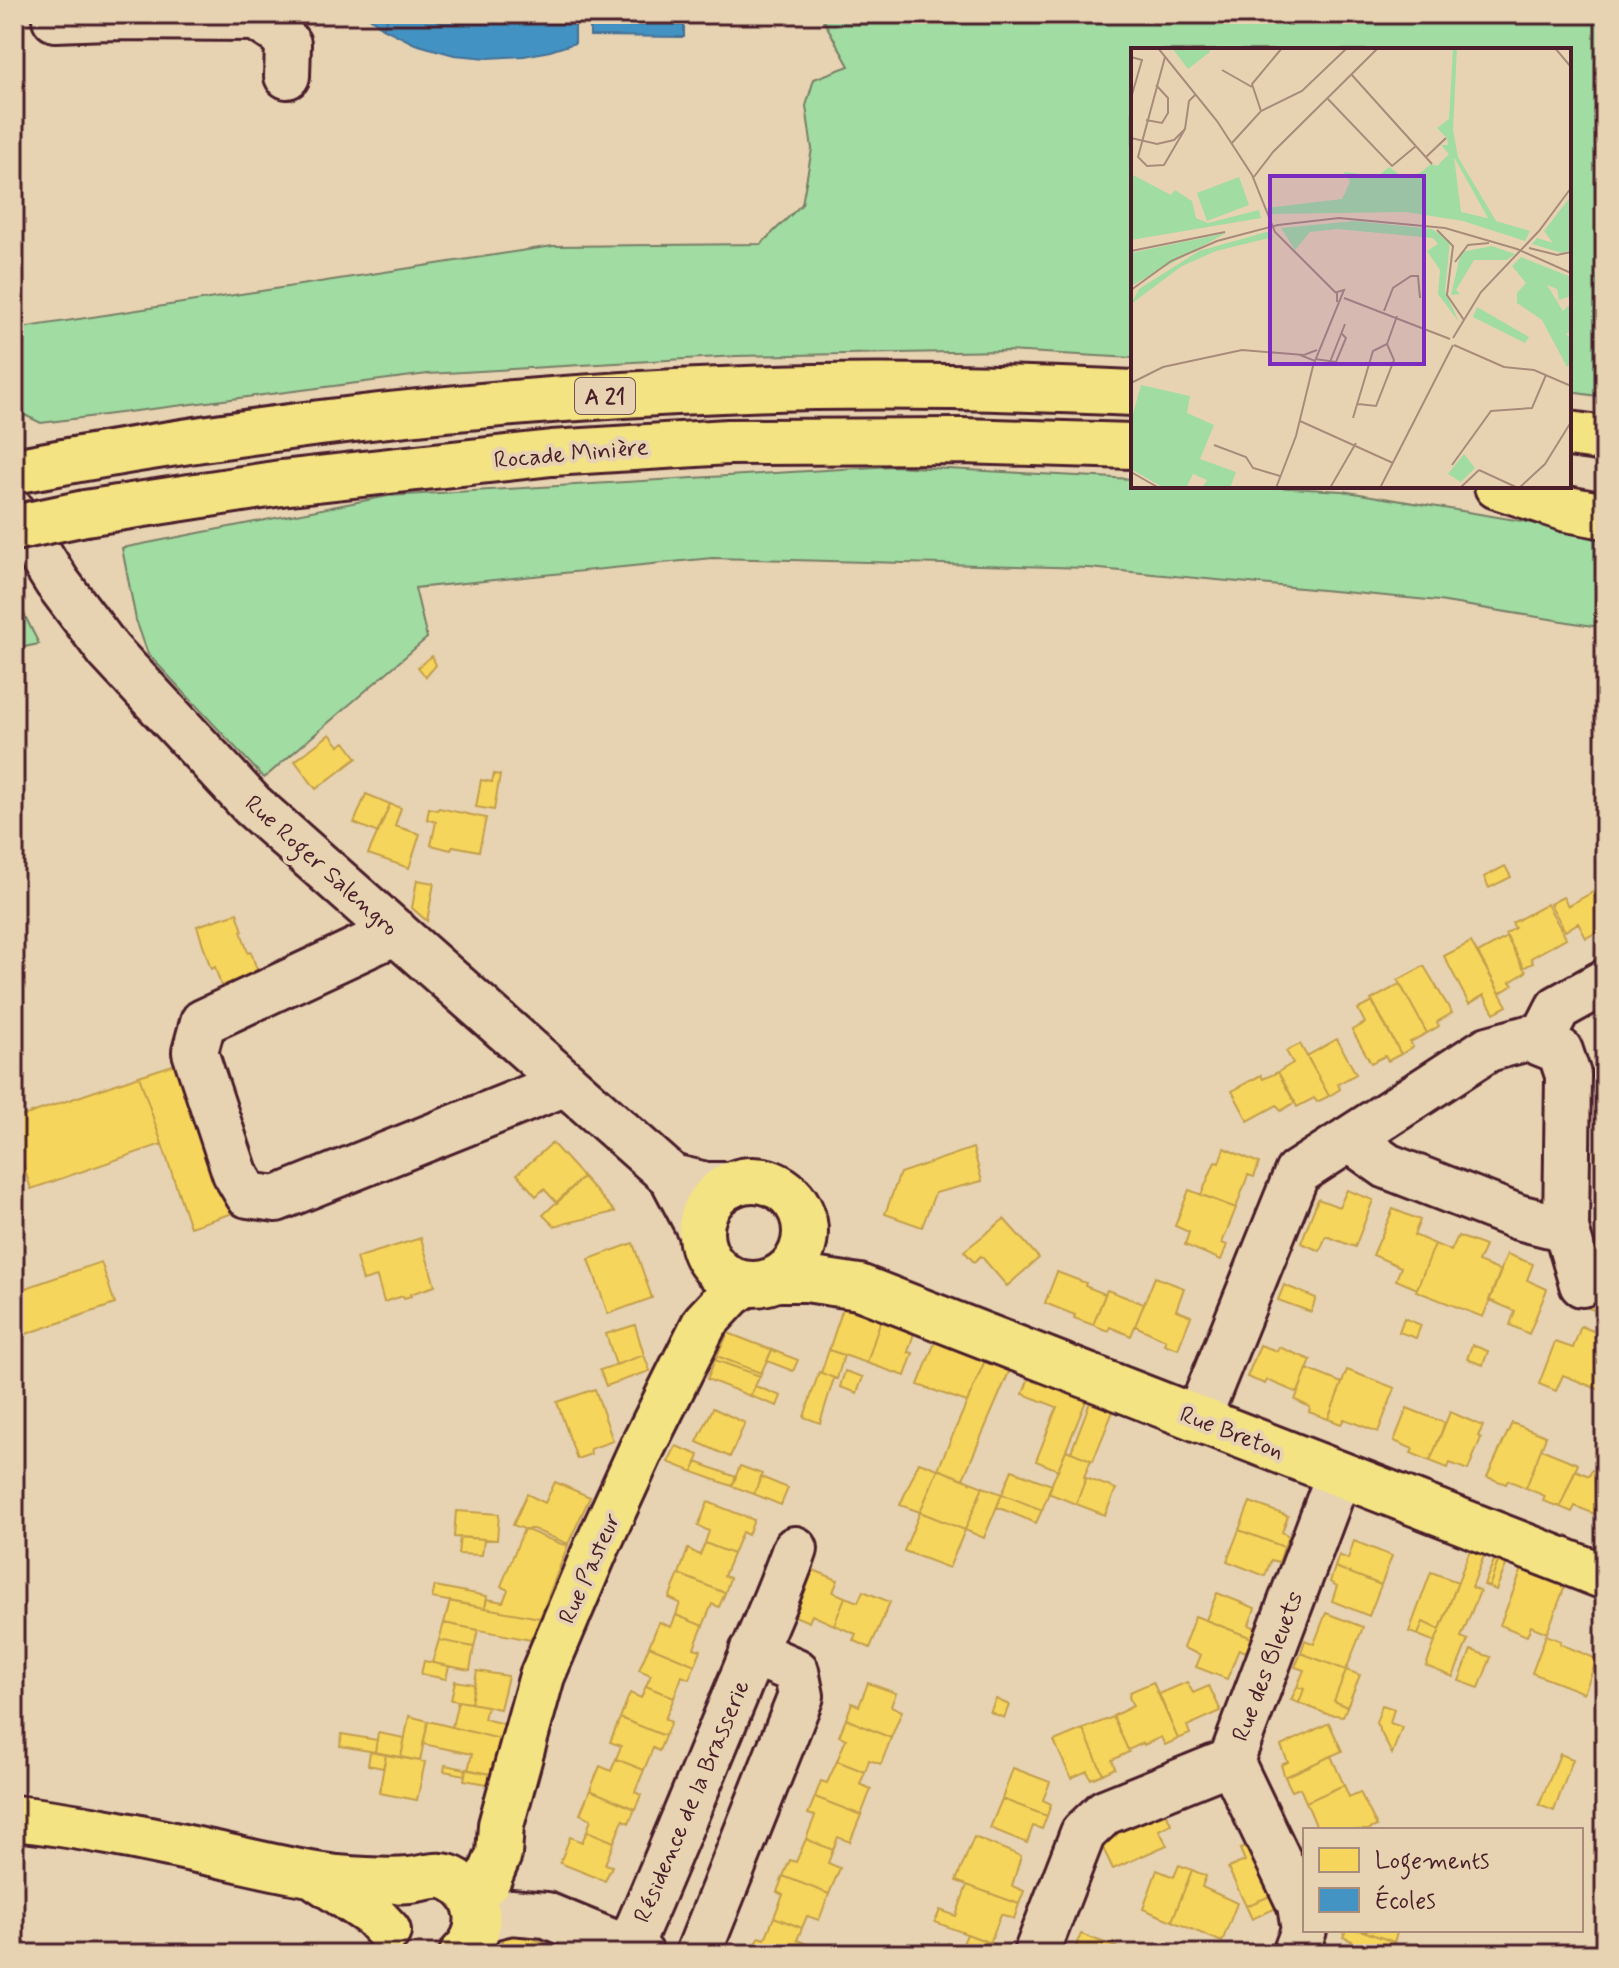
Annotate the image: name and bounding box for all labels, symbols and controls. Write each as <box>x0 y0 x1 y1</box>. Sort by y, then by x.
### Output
inset map <box>1131 48 1571 488</box>
road number: A 21 <box>575 378 635 414</box>
street label: Rocade Minière <box>493 432 650 477</box>
street label: Rue Roger Salengro <box>236 789 404 946</box>
street label: Rue Breton <box>1175 1399 1288 1467</box>
street label: Rue Pasteur <box>552 1508 629 1629</box>
street label: Rue des Bleuets <box>1226 1587 1311 1746</box>
street label: Résidence de la Brasserie <box>627 1676 758 1928</box>
legend <box>1303 1828 1583 1932</box>
text: Logements <box>1375 1846 1489 1880</box>
text: Écoles <box>1375 1884 1436 1917</box>

